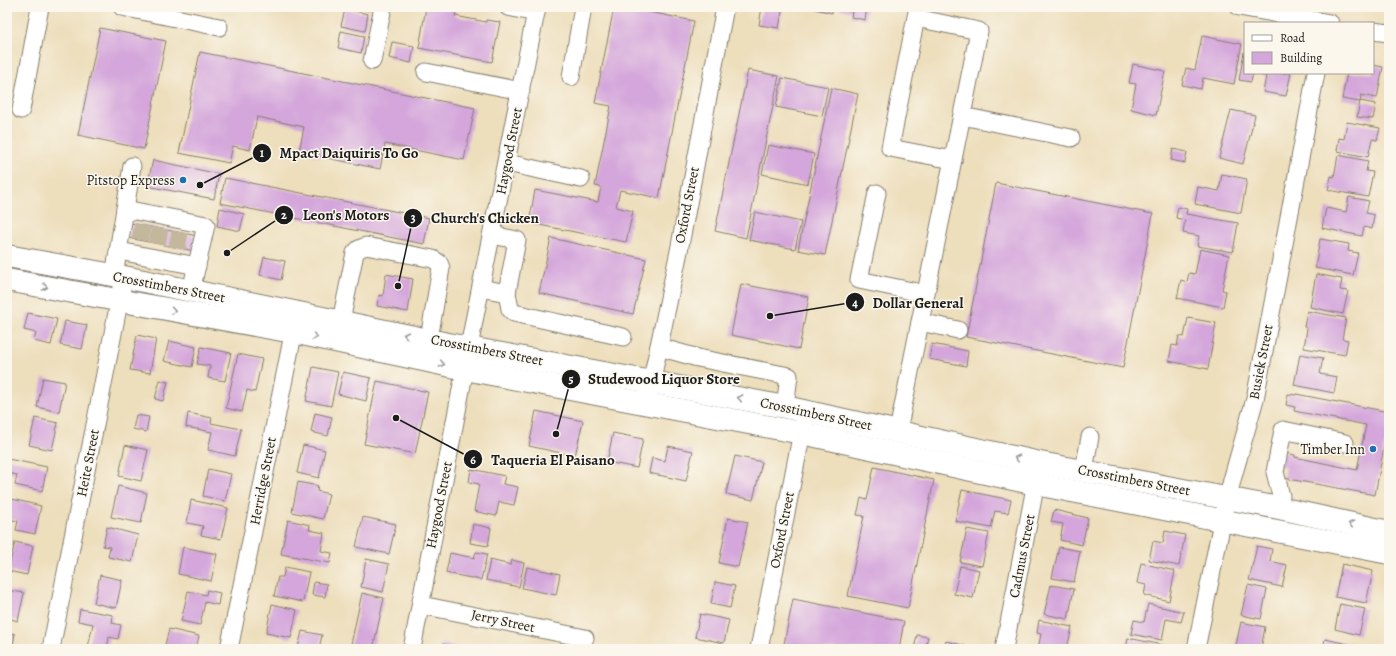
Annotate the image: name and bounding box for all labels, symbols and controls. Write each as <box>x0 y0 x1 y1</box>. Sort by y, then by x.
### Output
legend <box>1244 22 1374 74</box>
text: Road <box>1280 30 1306 46</box>
text: Building <box>1280 50 1322 66</box>
street label: Haygood Street <box>491 106 527 196</box>
callout: Mpact Daiquiris To Go <box>252 139 427 166</box>
text: Mpact Daiquiris To Go <box>279 143 419 163</box>
text: 1 <box>260 145 265 161</box>
street label: Oxford Street <box>670 165 704 245</box>
place label: Pitstop Express <box>86 171 175 190</box>
marker: Pitstop Express <box>178 175 188 185</box>
callout: Leon's Motors <box>274 201 397 228</box>
callout: Church's Chicken <box>403 204 547 231</box>
text: Leon's Motors <box>303 205 389 225</box>
text: 2 <box>281 207 287 223</box>
text: Church's Chicken <box>431 208 539 228</box>
text: 3 <box>410 210 416 226</box>
street label: Crosstimbers Street <box>111 267 227 307</box>
one-way arrow <box>42 283 48 291</box>
callout: Dollar General <box>845 289 972 316</box>
text: Dollar General <box>872 293 964 313</box>
text: 4 <box>852 295 858 311</box>
one-way arrow <box>170 306 176 314</box>
street label: Busiek Street <box>1244 323 1278 401</box>
street label: Crosstimbers Street <box>429 330 545 370</box>
one-way arrow <box>403 331 409 339</box>
one-way arrow <box>312 332 318 340</box>
one-way arrow <box>439 359 445 367</box>
callout: Studewood Liquor Store <box>561 366 748 393</box>
text: Studewood Liquor Store <box>588 369 740 389</box>
text: 5 <box>568 371 574 387</box>
street label: Crosstimbers Street <box>758 393 874 435</box>
one-way arrow <box>737 394 743 403</box>
street label: Heite Street <box>72 427 104 498</box>
street label: Herridge Street <box>245 435 281 527</box>
place label: Timber Inn <box>1300 440 1365 459</box>
marker: Timber Inn <box>1368 444 1378 454</box>
callout: Taqueria El Paisano <box>463 446 623 473</box>
text: Taqueria El Paisano <box>491 450 615 470</box>
text: 6 <box>470 452 476 468</box>
one-way arrow <box>1014 454 1021 462</box>
street label: Haygood Street <box>421 460 457 550</box>
street label: Crosstimbers Street <box>1076 460 1192 500</box>
street label: Oxford Street <box>765 490 799 570</box>
street label: Cadmus Street <box>1005 512 1039 599</box>
one-way arrow <box>1348 520 1354 528</box>
street label: Jerry Street <box>469 605 537 637</box>

